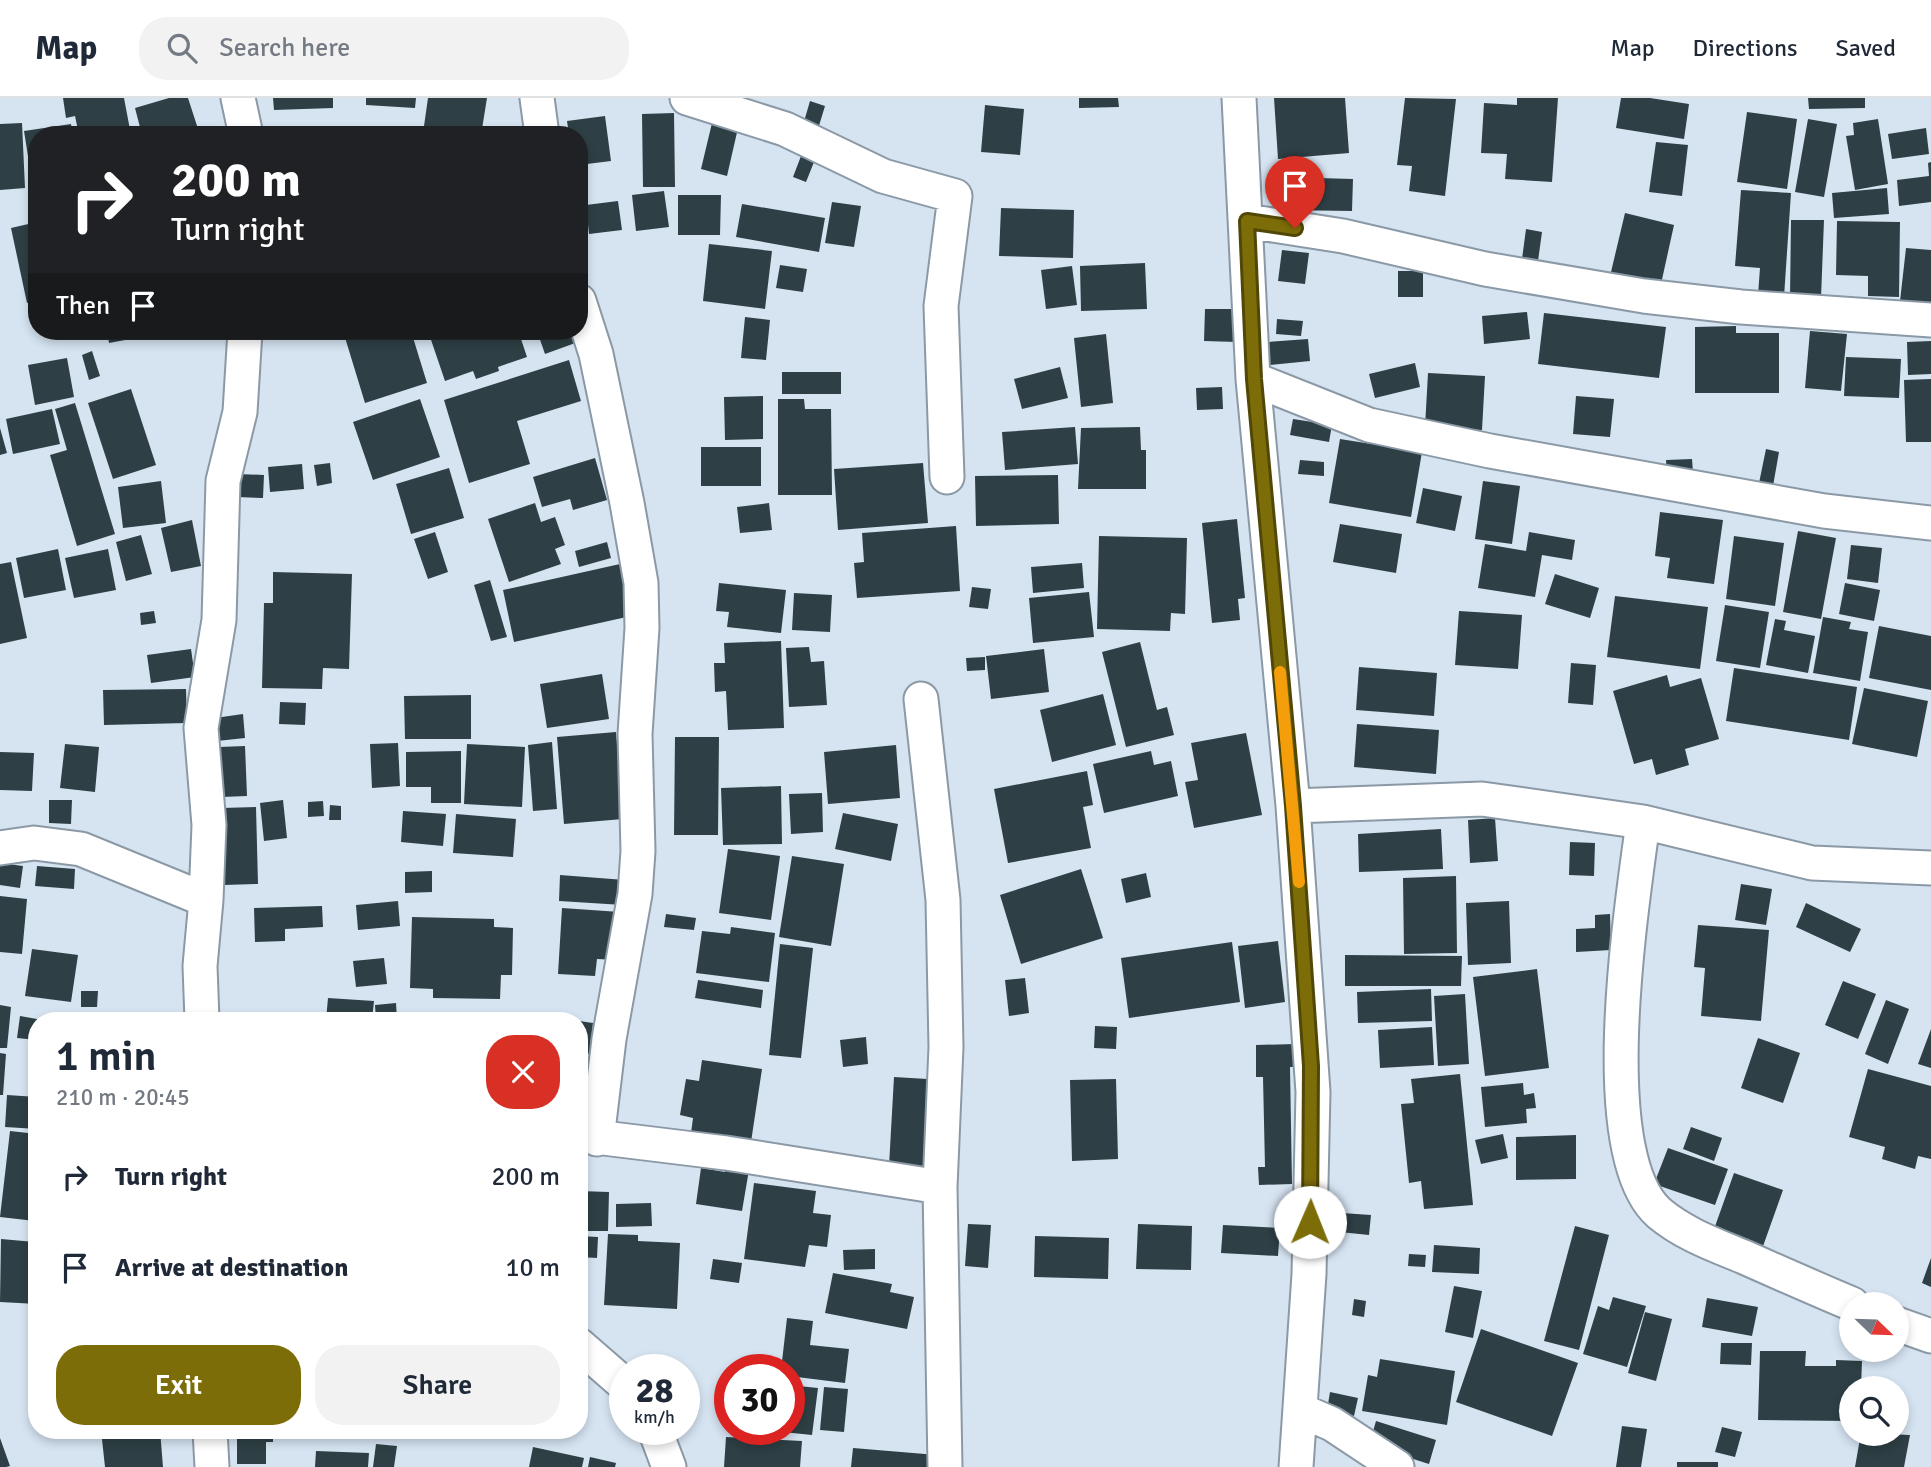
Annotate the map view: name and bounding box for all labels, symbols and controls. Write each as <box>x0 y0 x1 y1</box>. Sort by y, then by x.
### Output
search box <box>139 17 629 80</box>
text: Map <box>35 28 97 69</box>
icon: search <box>163 29 201 67</box>
text: Search here <box>219 32 350 64</box>
text: Map <box>1610 33 1655 63</box>
text: Directions <box>1693 33 1798 63</box>
text: Saved <box>1836 33 1896 63</box>
text: 200 m <box>171 150 301 210</box>
icon: right <box>56 154 147 245</box>
pin <box>1265 156 1325 228</box>
icon: arrive <box>1276 167 1314 205</box>
text: Turn right <box>171 210 304 249</box>
icon: arrive <box>124 287 162 325</box>
text: Then <box>56 290 110 322</box>
text: 1 min <box>56 1031 157 1082</box>
button: close <box>486 1035 560 1109</box>
text: 210 m · 20:45 <box>56 1083 190 1112</box>
icon: right <box>56 1158 94 1196</box>
text: Turn right <box>115 1161 227 1193</box>
text: 200 m <box>491 1161 560 1193</box>
position arrow <box>1273 1185 1347 1259</box>
icon: arrive <box>56 1249 94 1287</box>
text: Arrive at destination <box>115 1252 348 1284</box>
text: 10 m <box>505 1252 560 1284</box>
north arrow <box>1839 1292 1909 1362</box>
map controls <box>1839 1292 1909 1446</box>
button: Exit <box>56 1345 301 1425</box>
button: Share <box>315 1345 560 1425</box>
speed limit sign: 30 <box>714 1354 805 1445</box>
text: 28 <box>636 1369 673 1412</box>
button: search <box>1839 1376 1909 1446</box>
text: km/h <box>634 1406 675 1428</box>

